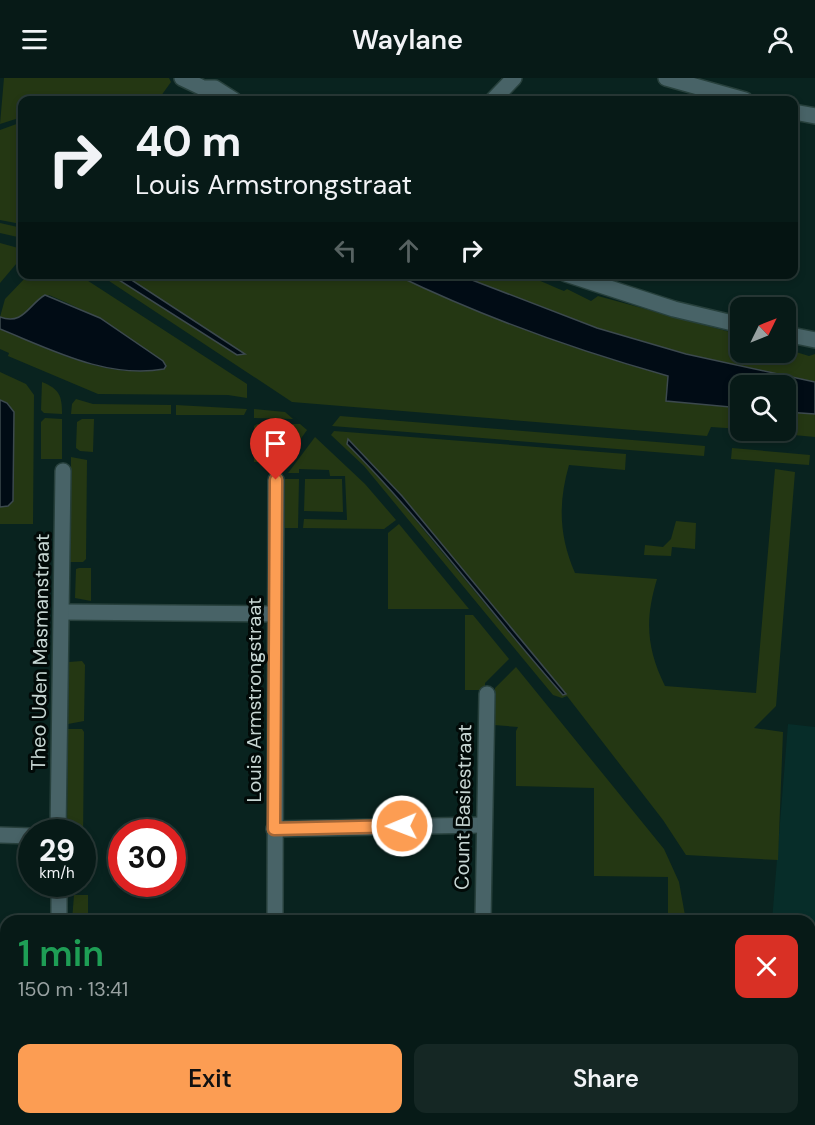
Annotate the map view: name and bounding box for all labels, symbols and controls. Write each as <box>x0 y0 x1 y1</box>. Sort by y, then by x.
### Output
text: Waylane <box>352 22 463 57</box>
icon: menu <box>18 23 51 56</box>
icon: person <box>764 23 797 56</box>
text: 40 m <box>135 114 241 169</box>
icon: right <box>36 120 114 198</box>
text: Louis Armstrongstraat <box>135 167 412 202</box>
icon: left <box>329 234 362 267</box>
icon: ahead <box>392 234 425 267</box>
icon: right <box>455 234 488 267</box>
north arrow <box>730 297 796 363</box>
map controls <box>730 297 796 441</box>
button: search <box>730 375 796 441</box>
pin <box>250 418 301 480</box>
icon: arrive <box>259 427 292 460</box>
street label: Theo Uden Masmanstraat <box>25 533 55 771</box>
street label: Louis Armstrongstraat <box>241 597 267 803</box>
street label: Count Basiestraat <box>449 724 477 890</box>
position arrow <box>370 794 434 858</box>
speed limit sign: 30 <box>108 819 186 897</box>
text: 29 <box>39 831 75 870</box>
text: km/h <box>39 863 75 883</box>
text: 1 min <box>18 930 104 977</box>
button: close <box>735 935 798 998</box>
text: 150 m · 13:41 <box>18 976 128 1002</box>
button: Exit <box>18 1044 402 1113</box>
button: Share <box>414 1044 798 1113</box>

